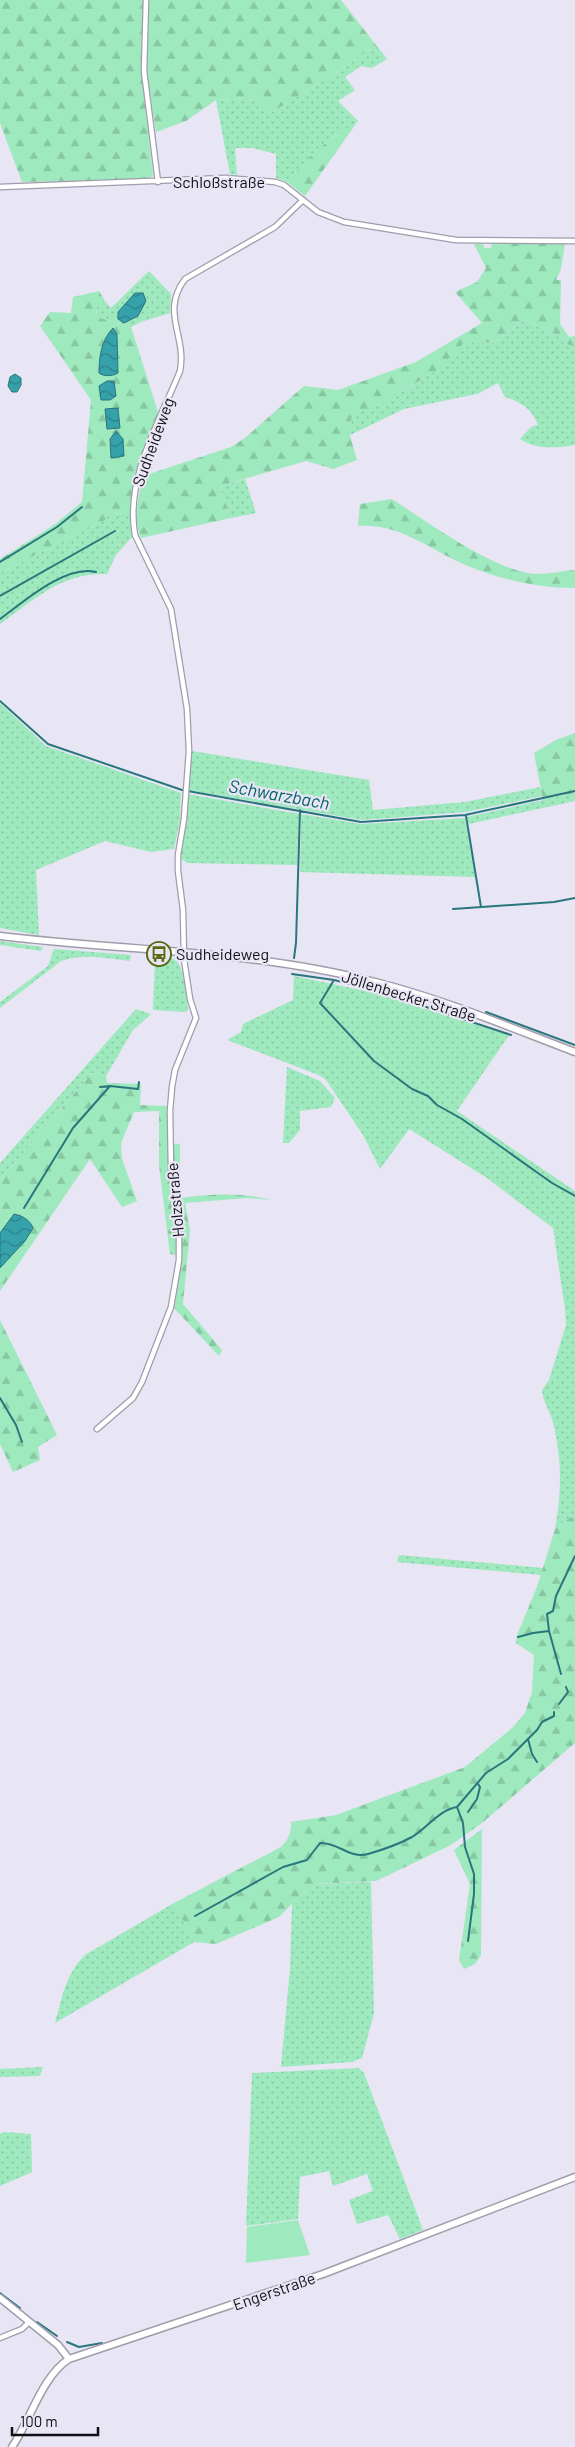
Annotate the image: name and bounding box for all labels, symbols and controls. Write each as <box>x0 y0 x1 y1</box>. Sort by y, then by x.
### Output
street label: Schloßstraße <box>173 172 265 191</box>
street label: Sudheideweg <box>128 395 177 489</box>
water label: Schwarzbach <box>227 774 331 814</box>
bus stop icon: Sudheideweg <box>146 941 172 967</box>
place label: Sudheideweg <box>176 944 269 963</box>
street label: Jöllenbecker Straße <box>340 966 479 1025</box>
street label: Holzstraße <box>162 1162 187 1238</box>
street label: Engerstraße <box>230 2268 318 2314</box>
scale bar <box>12 2404 99 2436</box>
text: 100 m <box>20 2412 58 2430</box>

